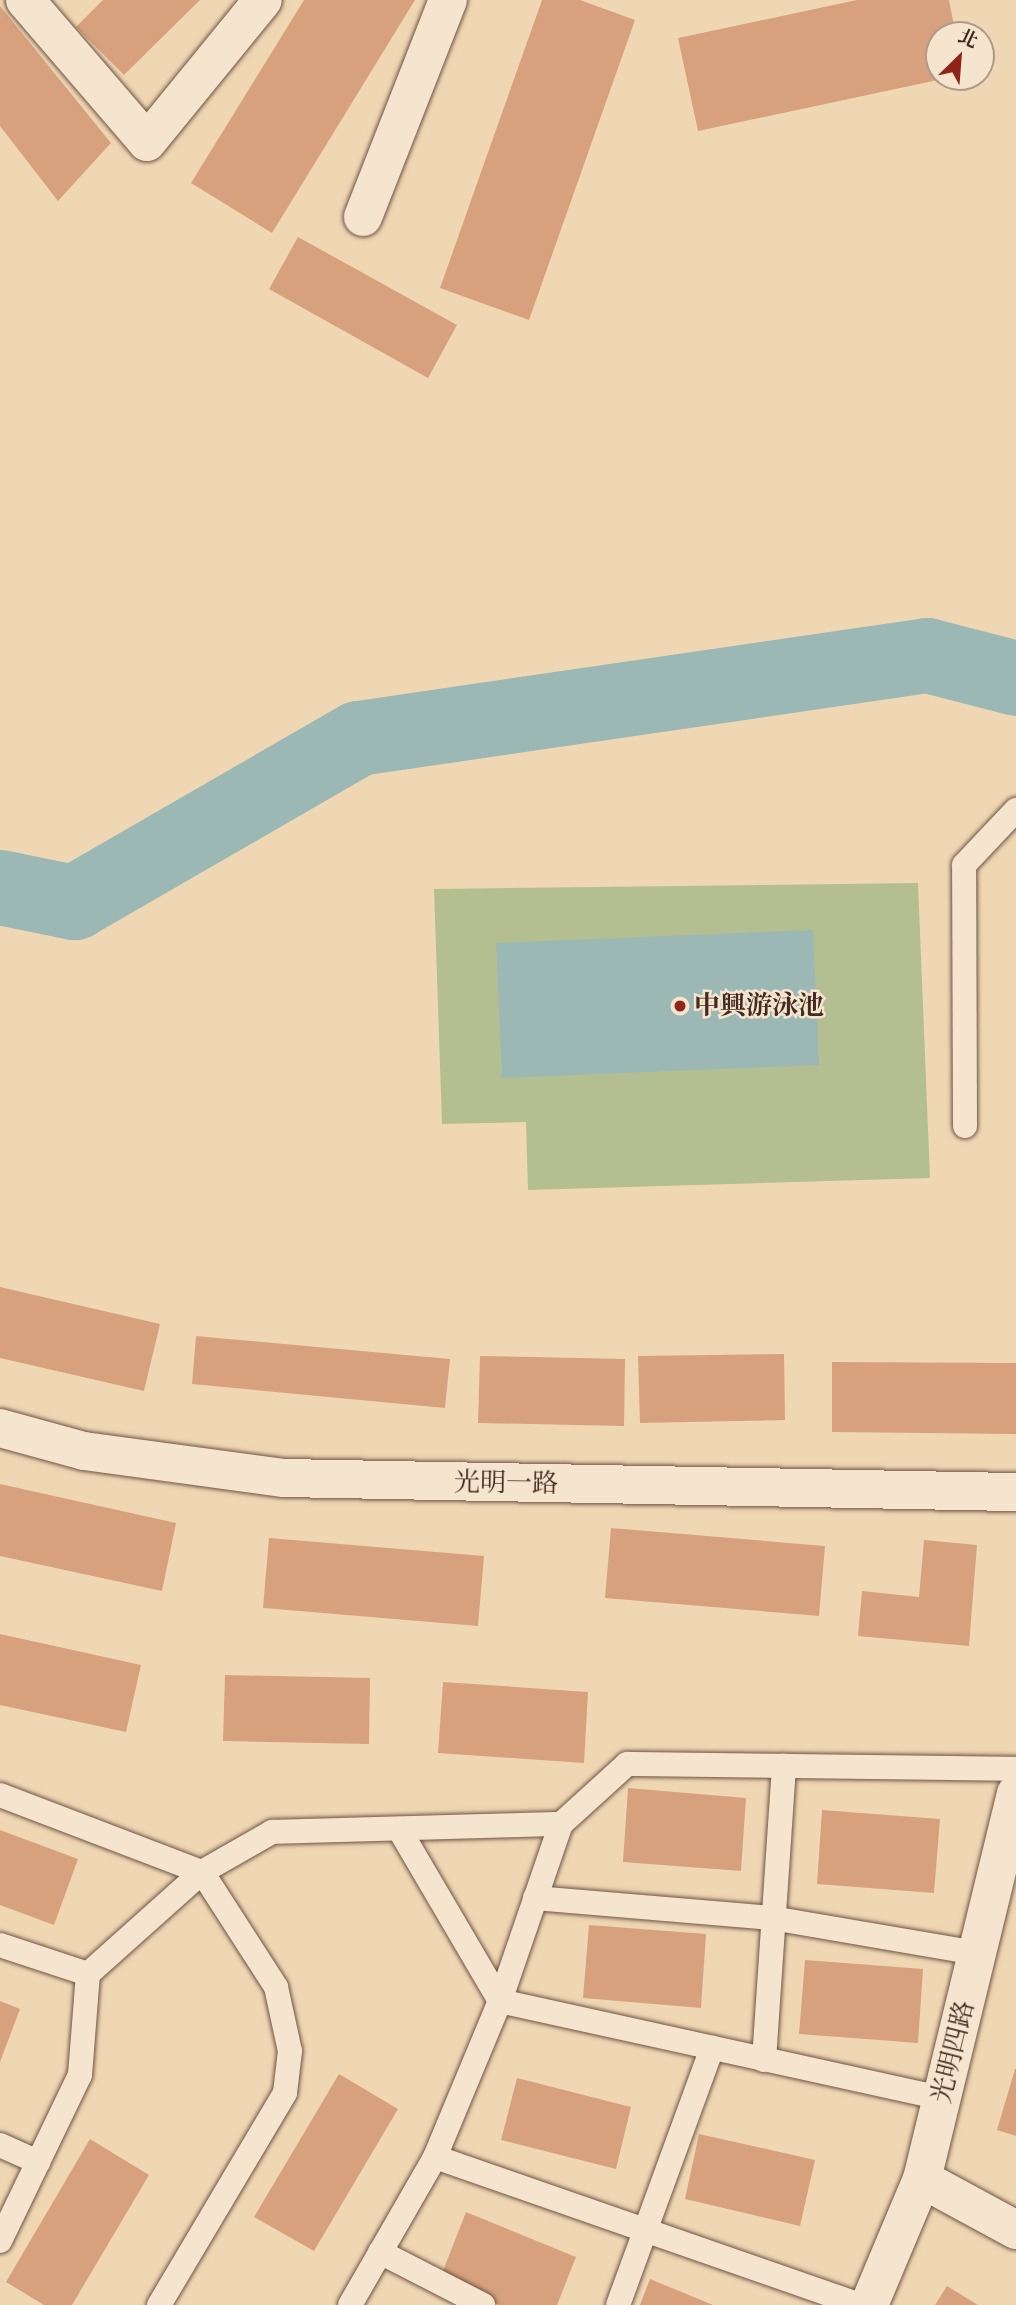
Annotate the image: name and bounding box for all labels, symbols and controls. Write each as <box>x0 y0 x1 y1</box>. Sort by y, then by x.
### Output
north arrow <box>925 21 995 91</box>
text: 北 <box>954 23 982 55</box>
place label: 中興游泳池 <box>694 990 824 1022</box>
marker: 中興游泳池 <box>672 998 688 1014</box>
street label: 光明一路 <box>454 1466 558 1500</box>
street label: 光明四路 <box>925 1998 981 2106</box>

